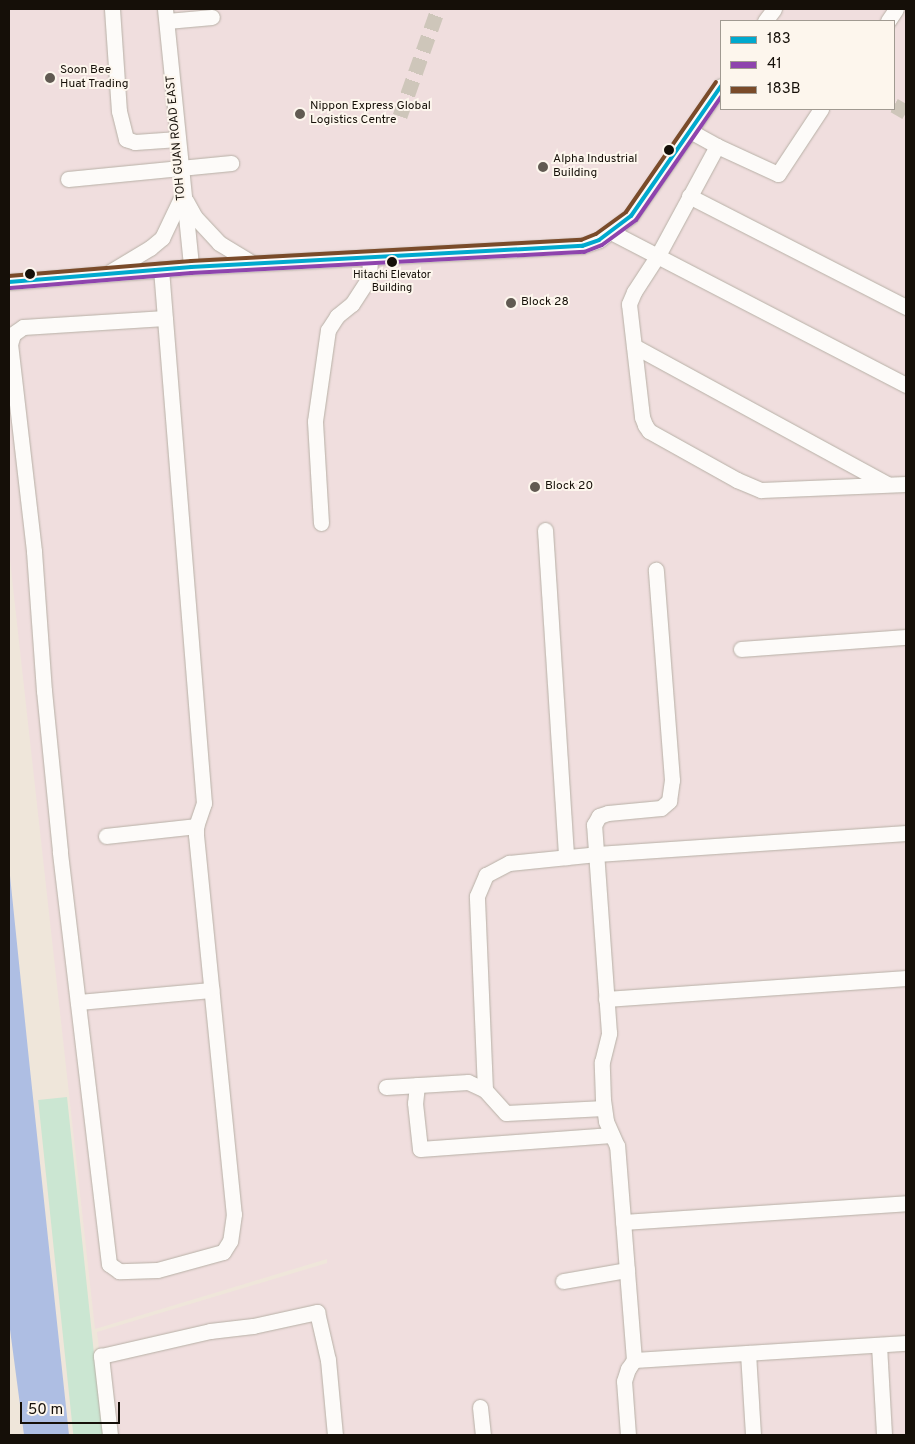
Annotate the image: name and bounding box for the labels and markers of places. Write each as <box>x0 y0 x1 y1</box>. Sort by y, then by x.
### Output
place label: Soon Bee Huat Trading <box>60 64 129 92</box>
marker: Soon Bee Huat Trading <box>44 72 56 84</box>
place label: Nippon Express Global Logistics Centre <box>310 100 431 128</box>
marker: Nippon Express Global Logistics Centre <box>294 108 306 120</box>
unlabelled marker <box>664 145 674 155</box>
place label: Alpha Industrial Building <box>553 153 638 181</box>
marker: Alpha Industrial Building <box>537 161 549 173</box>
marker: Hitachi Elevator Building <box>387 257 397 267</box>
unlabelled marker <box>25 269 35 279</box>
place label: Hitachi Elevator Building <box>353 269 431 295</box>
place label: Block 28 <box>521 296 569 310</box>
marker: Block 28 <box>505 297 517 309</box>
place label: Block 20 <box>545 480 593 494</box>
marker: Block 20 <box>529 481 541 493</box>

